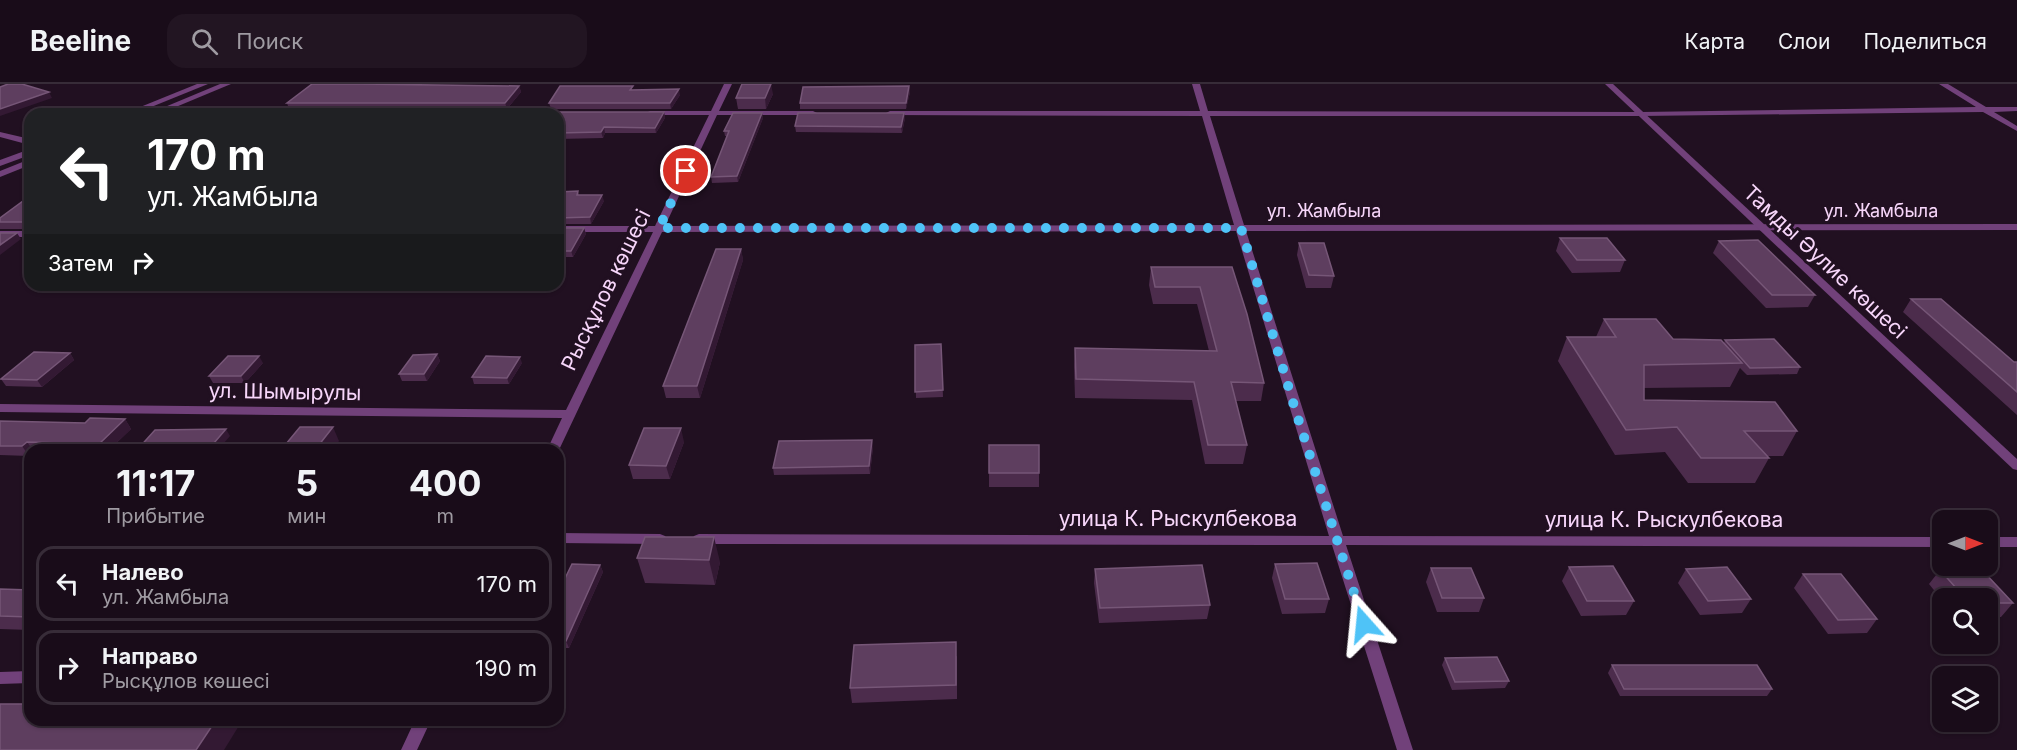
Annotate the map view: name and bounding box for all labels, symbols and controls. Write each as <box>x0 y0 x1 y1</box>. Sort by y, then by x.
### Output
search box <box>167 14 587 68</box>
text: Beeline <box>30 24 131 58</box>
icon: search <box>188 25 221 58</box>
text: Поиск <box>236 28 303 54</box>
text: Карта <box>1685 29 1745 54</box>
text: Слои <box>1778 29 1830 54</box>
text: Поделиться <box>1863 29 1987 54</box>
text: 170 m <box>147 129 265 180</box>
icon: left <box>48 132 126 210</box>
pin <box>660 145 711 196</box>
icon: arrive <box>669 154 702 187</box>
text: ул. Жамбыла <box>147 180 319 213</box>
street label: Тамды Әулие көшесі <box>1739 180 1912 344</box>
street label: ул. Жамбыла <box>1267 200 1381 221</box>
street label: ул. Жамбыла <box>1824 200 1938 221</box>
street label: Рысқұлов көшесі <box>556 205 655 374</box>
icon: right <box>126 246 159 279</box>
text: Затем <box>48 250 114 276</box>
street label: ул. Шымырулы <box>208 378 362 405</box>
text: 11:17 <box>116 461 195 505</box>
text: 5 <box>295 461 318 505</box>
text: 400 <box>409 461 482 505</box>
text: Прибытие <box>106 504 205 528</box>
text: мин <box>287 504 326 528</box>
text: m <box>436 504 454 528</box>
street label: улица К. Рыскулбекова <box>1059 506 1297 531</box>
street label: улица К. Рыскулбекова <box>1545 507 1783 532</box>
north arrow <box>1932 510 1998 576</box>
map controls <box>1932 510 1998 732</box>
text: Налево <box>102 559 184 585</box>
icon: left <box>51 567 84 600</box>
text: 170 m <box>477 571 537 597</box>
text: ул. Жамбыла <box>102 585 229 609</box>
button: search <box>1932 588 1998 654</box>
position arrow <box>1332 592 1396 656</box>
text: Направо <box>102 643 198 669</box>
icon: right <box>51 651 84 684</box>
text: 190 m <box>475 655 537 681</box>
button: layers <box>1932 666 1998 732</box>
text: Рысқұлов көшесі <box>102 669 270 693</box>

